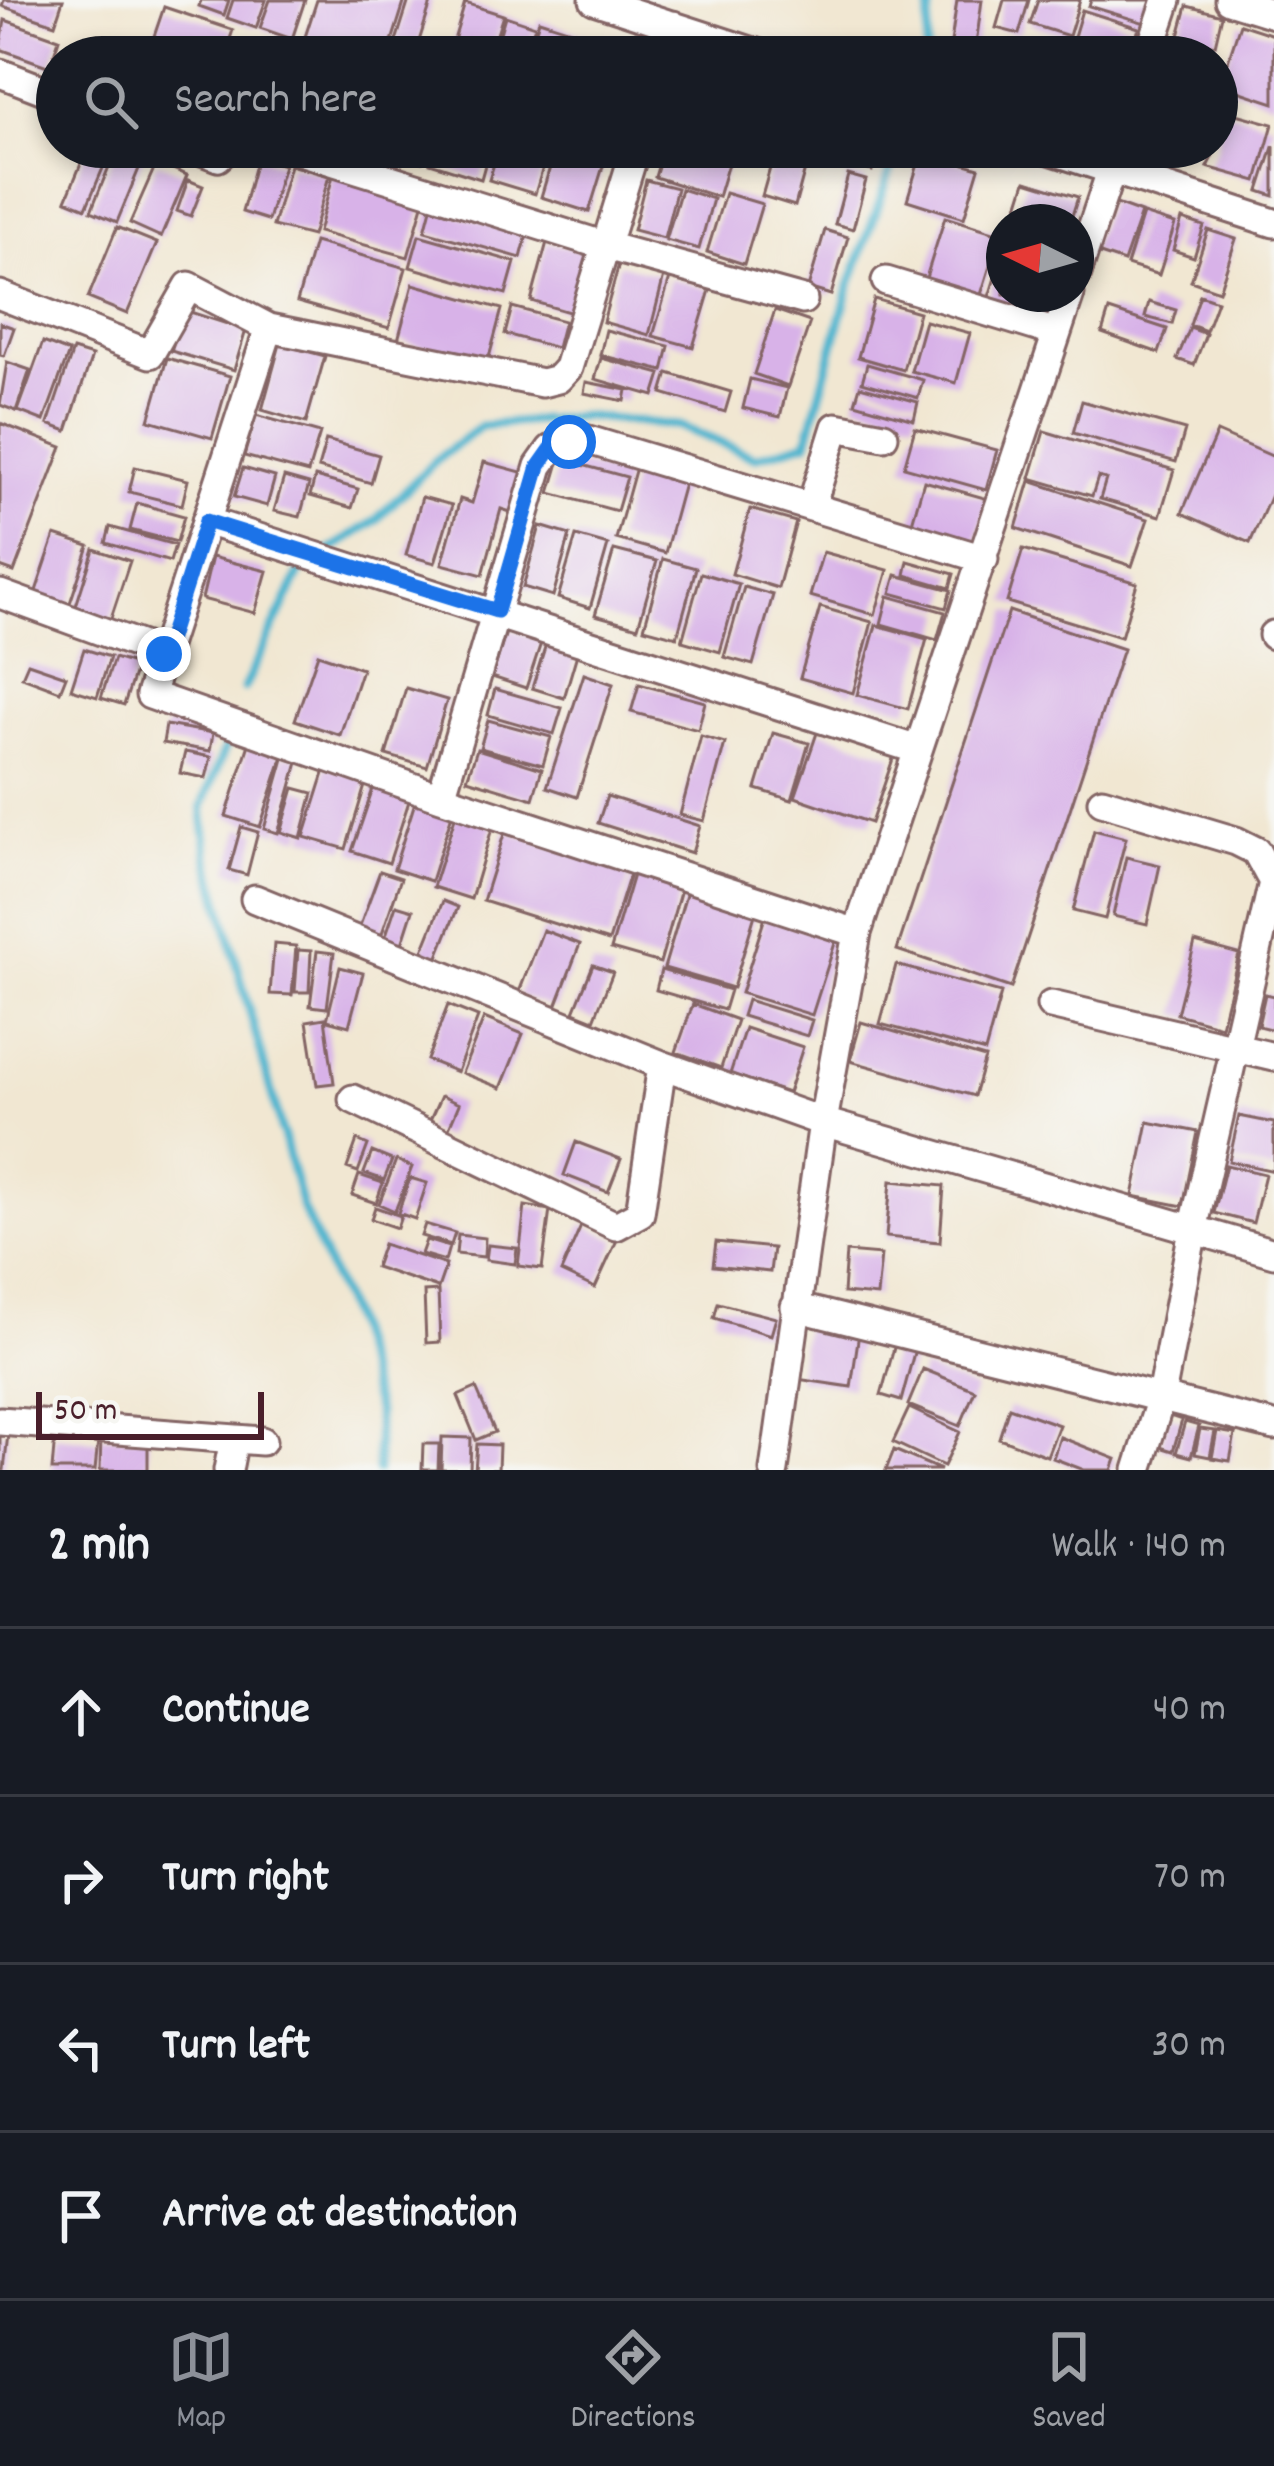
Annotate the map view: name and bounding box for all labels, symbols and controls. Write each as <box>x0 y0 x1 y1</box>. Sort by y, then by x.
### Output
search box <box>36 36 1238 168</box>
icon: search <box>78 69 144 135</box>
text: Search here <box>174 70 377 134</box>
north arrow <box>986 204 1094 312</box>
route start <box>542 415 596 469</box>
route end <box>137 627 191 681</box>
scale bar <box>36 1386 264 1439</box>
text: 50 m <box>54 1389 118 1436</box>
text: 2 min <box>48 1512 150 1584</box>
text: Walk · 140 m <box>1052 1521 1226 1576</box>
icon: ahead <box>48 1679 114 1745</box>
text: Continue <box>162 1680 310 1744</box>
text: 40 m <box>1153 1684 1226 1739</box>
icon: right <box>48 1847 114 1913</box>
text: Turn right <box>162 1848 329 1912</box>
text: 70 m <box>1154 1852 1226 1907</box>
icon: left <box>48 2015 114 2081</box>
text: Turn left <box>162 2016 310 2080</box>
text: 30 m <box>1152 2020 1226 2075</box>
icon: arrive <box>48 2183 114 2249</box>
text: Arrive at destination <box>162 2184 517 2248</box>
tab: Map <box>168 2324 234 2443</box>
tab: Directions <box>571 2324 696 2443</box>
tab: Saved <box>1032 2324 1106 2443</box>

